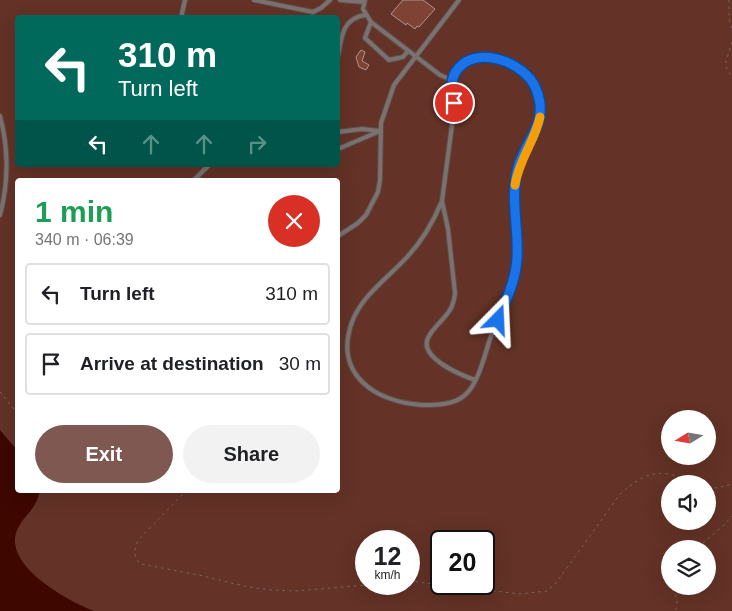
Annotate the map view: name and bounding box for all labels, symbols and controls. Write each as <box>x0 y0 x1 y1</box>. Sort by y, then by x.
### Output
icon: left <box>35 35 100 100</box>
text: 310 m <box>118 35 217 74</box>
text: Turn left <box>118 76 198 101</box>
pin <box>433 82 475 124</box>
icon: arrive <box>440 89 468 117</box>
icon: left <box>84 130 112 158</box>
icon: ahead <box>137 130 165 158</box>
icon: ahead <box>190 130 218 158</box>
icon: right <box>243 130 271 158</box>
text: 1 min <box>35 195 113 228</box>
button: close <box>268 195 320 247</box>
text: 340 m · 06:39 <box>35 231 134 248</box>
icon: left <box>37 280 65 308</box>
text: Turn left <box>80 283 155 304</box>
text: 310 m <box>265 283 318 304</box>
position arrow <box>471 293 523 345</box>
icon: arrive <box>37 350 65 378</box>
text: Arrive at destination <box>80 353 264 374</box>
text: 30 m <box>279 353 321 374</box>
north arrow <box>661 410 716 465</box>
map controls <box>661 410 716 595</box>
button: Exit <box>35 425 173 483</box>
button: Share <box>183 425 320 483</box>
button: sound <box>661 475 716 530</box>
speed limit sign: 20 <box>430 530 495 595</box>
button: layers <box>661 540 716 595</box>
text: 12 <box>374 542 401 570</box>
text: km/h <box>374 568 401 582</box>

